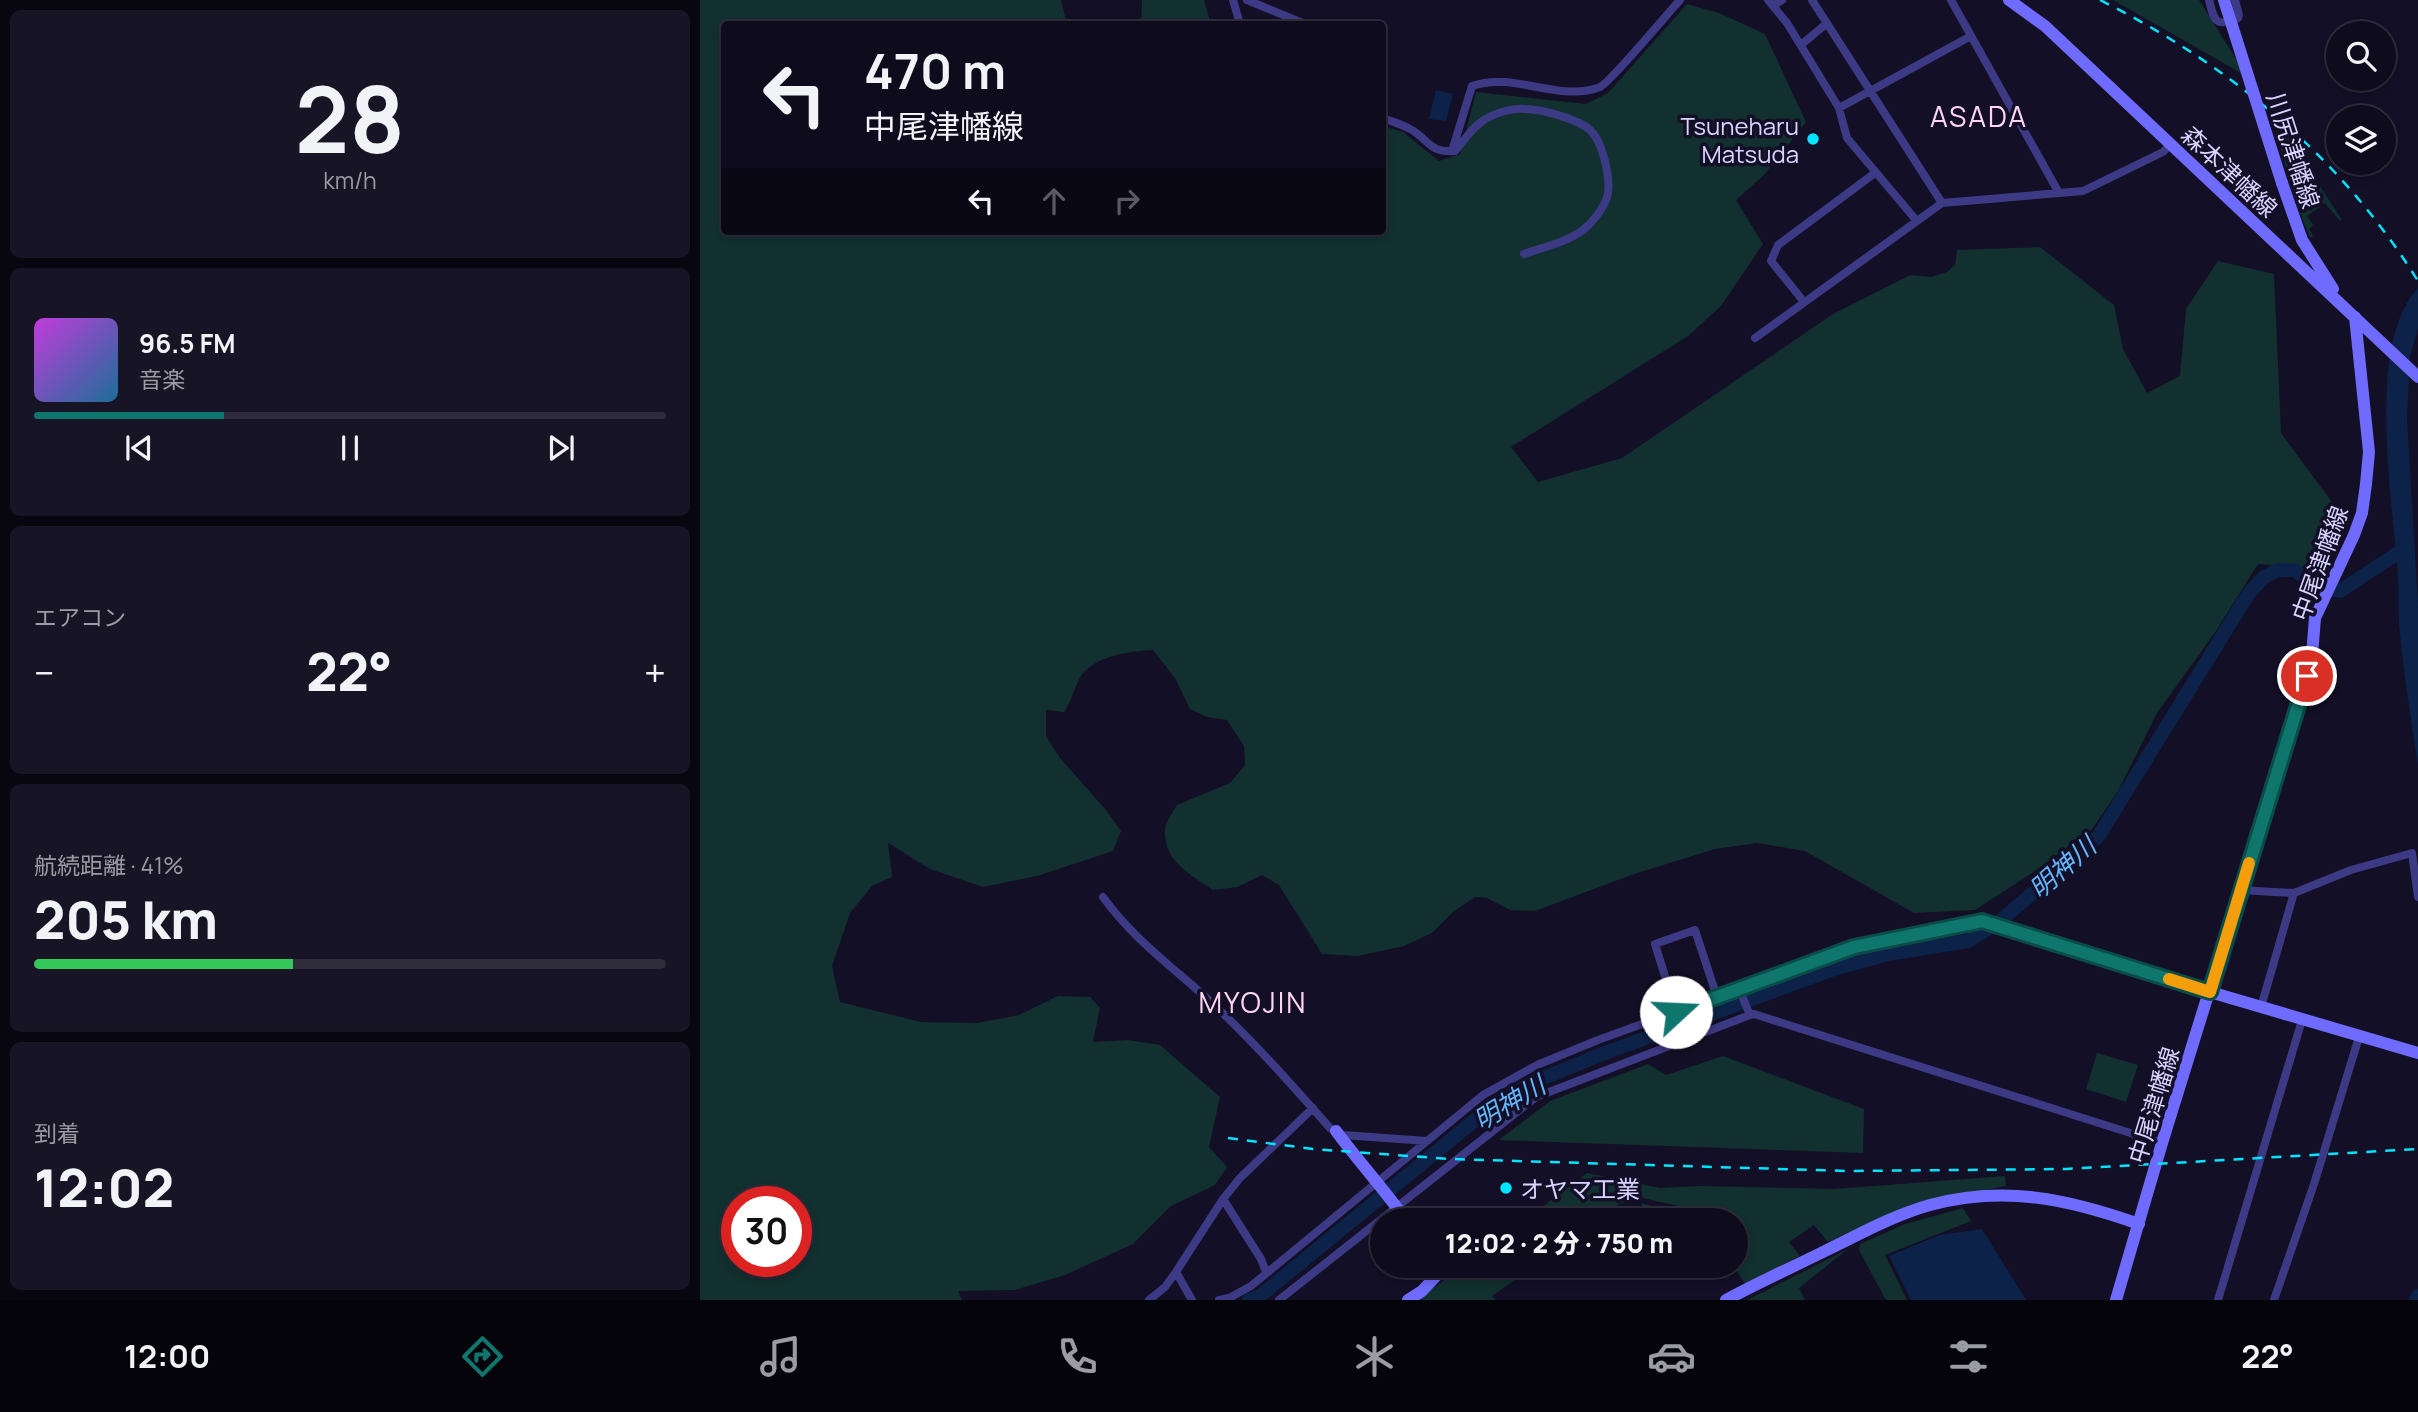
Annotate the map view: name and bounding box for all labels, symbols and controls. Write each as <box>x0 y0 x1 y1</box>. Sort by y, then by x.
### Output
map controls <box>2326 21 2396 175</box>
button: search <box>2326 21 2396 91</box>
text: 470 m <box>864 37 1006 104</box>
icon: left <box>749 49 840 140</box>
text: 28 <box>295 56 405 180</box>
street label: 川尻津幡線 <box>2260 88 2328 212</box>
district label: ASADA <box>1930 97 2028 135</box>
text: 中尾津幡線 <box>864 104 1024 148</box>
button: layers <box>2326 105 2396 175</box>
place label: Tsuneharu Matsuda <box>1681 109 1799 170</box>
street label: 森本津幡線 <box>2175 118 2285 224</box>
marker: Tsuneharu Matsuda <box>1805 131 1821 147</box>
text: km/h <box>323 164 377 196</box>
icon: left <box>962 182 1000 220</box>
icon: ahead <box>1035 182 1073 220</box>
icon: right <box>1108 182 1146 220</box>
text: 96.5 FM <box>139 325 236 361</box>
text: 音楽 <box>139 363 185 395</box>
icon: previous <box>120 429 158 467</box>
icon: pause <box>331 429 369 467</box>
icon: next <box>542 429 580 467</box>
street label: 中尾津幡線 <box>2283 501 2355 625</box>
text: エアコン <box>34 601 126 633</box>
text: 22° <box>306 636 392 707</box>
text: − <box>34 646 55 698</box>
text: + <box>644 646 666 698</box>
pin <box>2277 646 2337 706</box>
icon: arrive <box>2288 657 2326 695</box>
water label: 明神川 <box>2021 826 2106 906</box>
text: 航続距離 · 41% <box>34 849 184 881</box>
text: 205 km <box>34 884 218 955</box>
position arrow <box>1639 975 1713 1049</box>
district label: MYOJIN <box>1199 983 1307 1021</box>
street label: 中尾津幡線 <box>2120 1043 2186 1167</box>
water label: 明神川 <box>1466 1065 1554 1138</box>
text: 到着 <box>34 1117 80 1149</box>
text: 12:02 <box>34 1152 174 1223</box>
place label: オヤマ工業 <box>1520 1172 1640 1205</box>
marker: オヤマ工業 <box>1498 1180 1514 1196</box>
speed limit sign: 30 <box>721 1186 812 1277</box>
text: 12:02 · 2 分 · 750 m <box>1445 1225 1673 1261</box>
icon: directions <box>458 1332 507 1381</box>
icon: music <box>756 1332 805 1381</box>
icon: phone <box>1053 1332 1102 1381</box>
icon: climate <box>1350 1332 1399 1381</box>
icon: car <box>1647 1332 1696 1381</box>
icon: filters <box>1944 1332 1993 1381</box>
text: 12:00 <box>124 1334 210 1378</box>
text: 22° <box>2241 1334 2294 1378</box>

